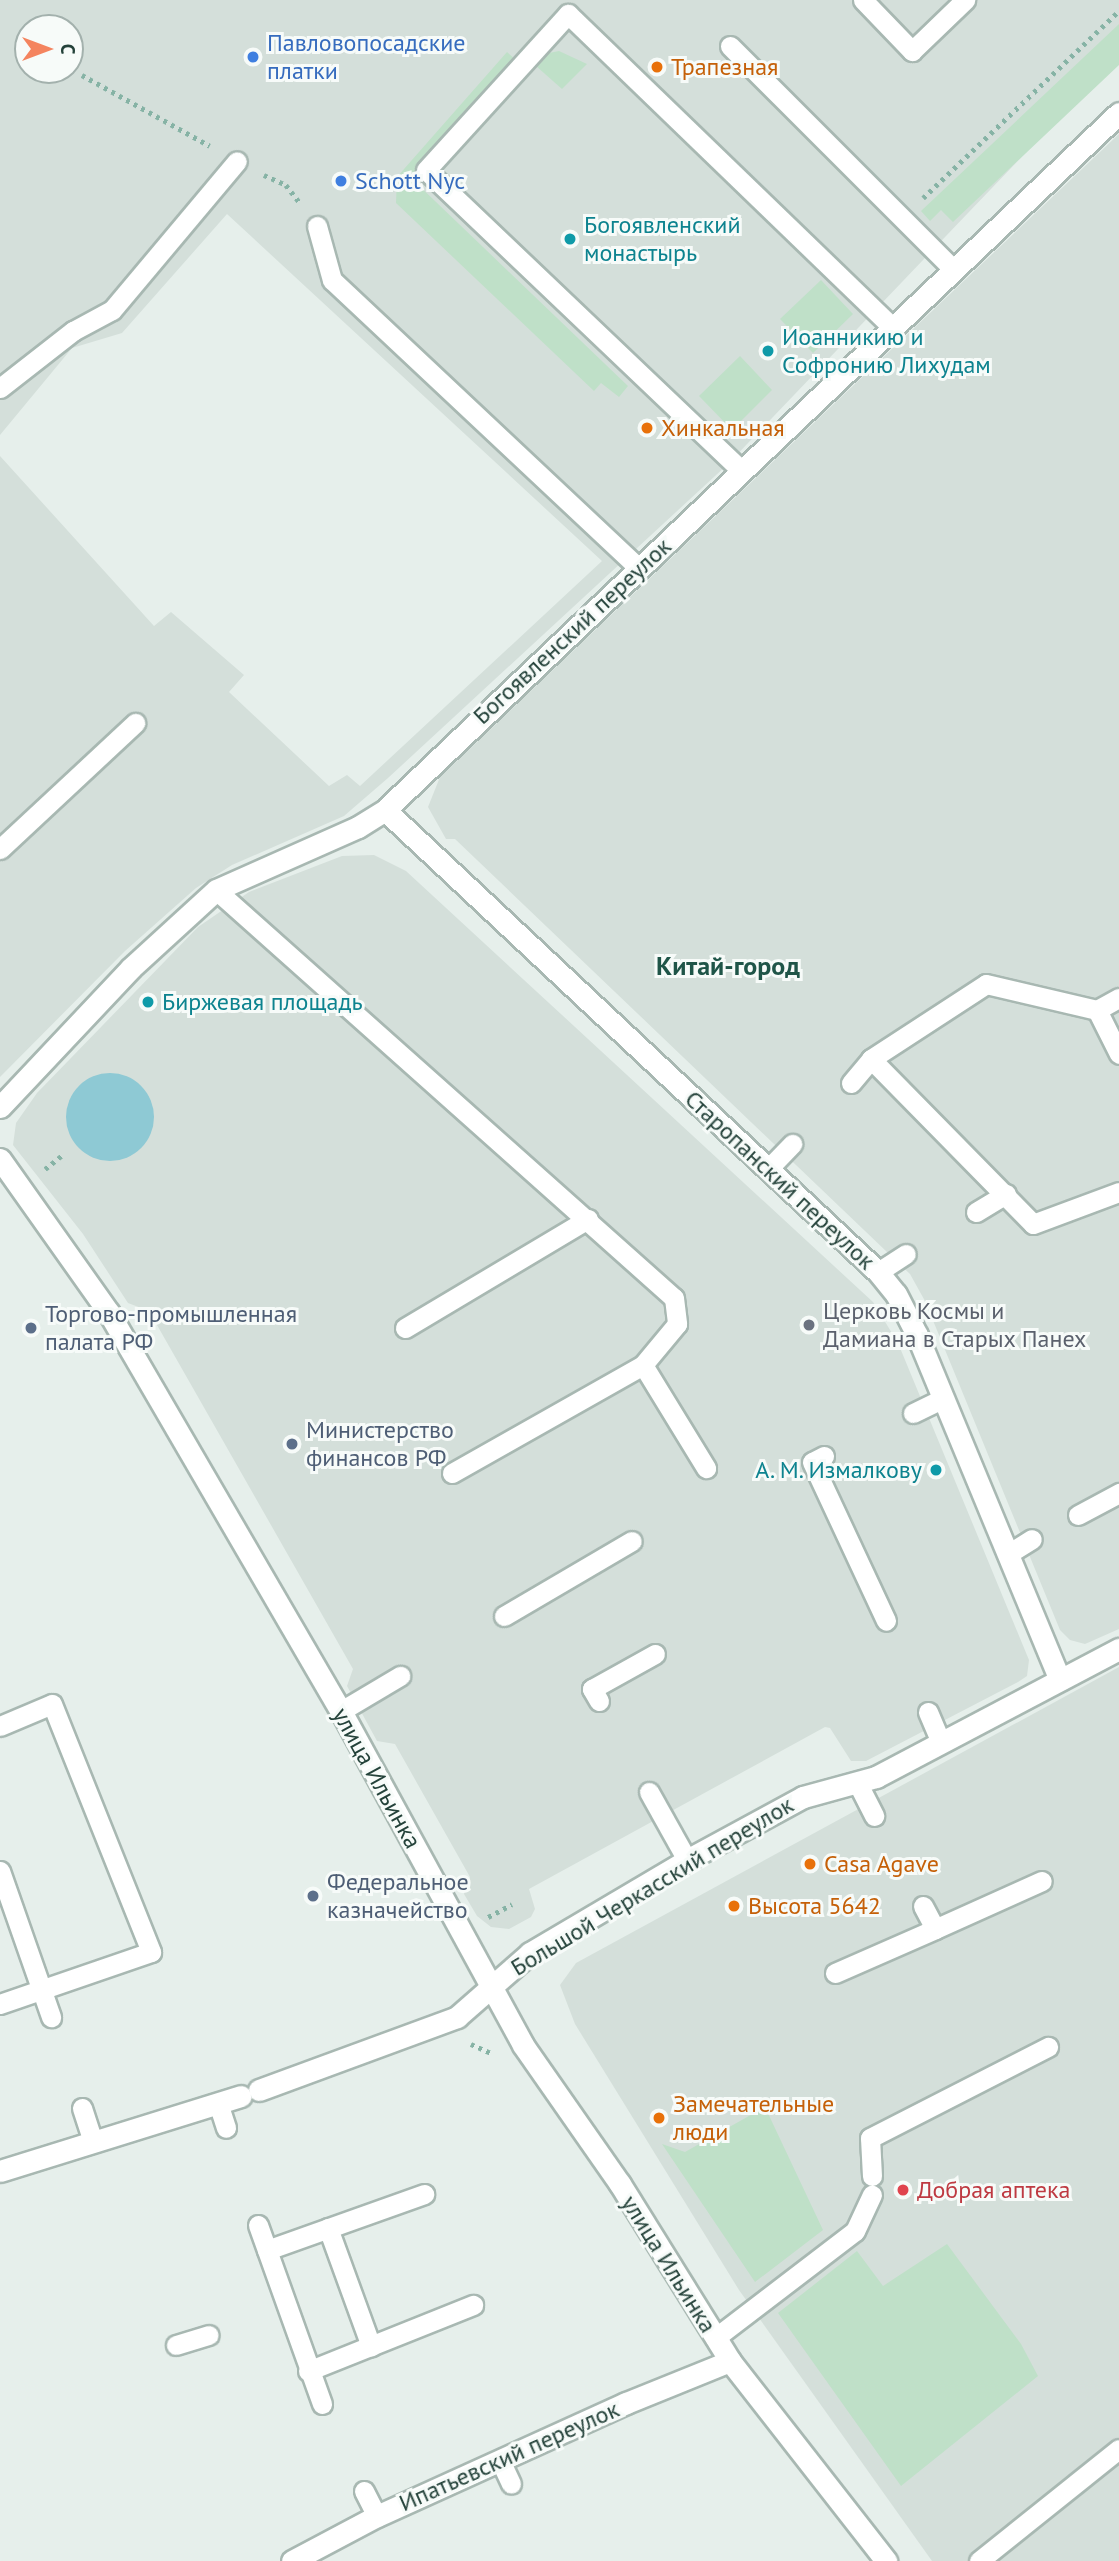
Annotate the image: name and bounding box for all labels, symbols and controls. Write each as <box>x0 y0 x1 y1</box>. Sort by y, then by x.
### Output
north arrow <box>14 14 84 84</box>
place label: Павловопосадские платки <box>267 29 465 85</box>
text: С <box>56 44 80 54</box>
marker: Павловопосадские платки <box>245 49 261 65</box>
place label: Трапезная <box>671 53 778 81</box>
marker: Трапезная <box>649 59 665 75</box>
place label: Schott Nyc <box>355 167 465 195</box>
marker: Schott Nyc <box>333 173 349 189</box>
place label: Богоявленский монастырь <box>584 211 741 267</box>
marker: Богоявленский монастырь <box>562 231 578 247</box>
place label: Иоанникию и Софронию Лихудам <box>782 323 991 379</box>
marker: Иоанникию и Софронию Лихудам <box>760 343 776 359</box>
place label: Хинкальная <box>661 414 785 442</box>
marker: Хинкальная <box>639 420 655 436</box>
street label: Богоявленский переулок <box>467 532 677 730</box>
district label: Китай-город <box>656 950 800 982</box>
place label: Биржевая площадь <box>162 988 363 1016</box>
marker: Биржевая площадь <box>140 994 156 1010</box>
street label: Старопанский переулок <box>679 1084 881 1276</box>
place label: Церковь Космы и Дамиана в Старых Панех <box>823 1297 1087 1353</box>
place label: Торгово-промышленная палата РФ <box>45 1300 297 1356</box>
marker: Церковь Космы и Дамиана в Старых Панех <box>801 1317 817 1333</box>
marker: Торгово-промышленная палата РФ <box>23 1320 39 1336</box>
place label: Министерство финансов РФ <box>306 1416 454 1472</box>
marker: Министерство финансов РФ <box>284 1436 300 1452</box>
place label: А. М. Измалкову <box>752 1456 922 1484</box>
marker: А. М. Измалкову <box>928 1462 944 1478</box>
street label: улица Ильинка <box>326 1703 428 1853</box>
street label: Большой Черкасский переулок <box>506 1790 798 1982</box>
place label: Casa Agave <box>824 1850 940 1878</box>
marker: Casa Agave <box>802 1856 818 1872</box>
place label: Федеральное казначейство <box>327 1868 469 1924</box>
marker: Федеральное казначейство <box>305 1888 321 1904</box>
place label: Высота 5642 <box>748 1892 881 1920</box>
marker: Высота 5642 <box>726 1898 742 1914</box>
place label: Замечательные люди <box>673 2090 834 2146</box>
marker: Замечательные люди <box>651 2110 667 2126</box>
place label: Добрая аптека <box>917 2176 1070 2204</box>
marker: Добрая аптека <box>895 2182 911 2198</box>
street label: улица Ильинка <box>615 2190 723 2338</box>
street label: Ипатьевский переулок <box>395 2395 623 2517</box>

